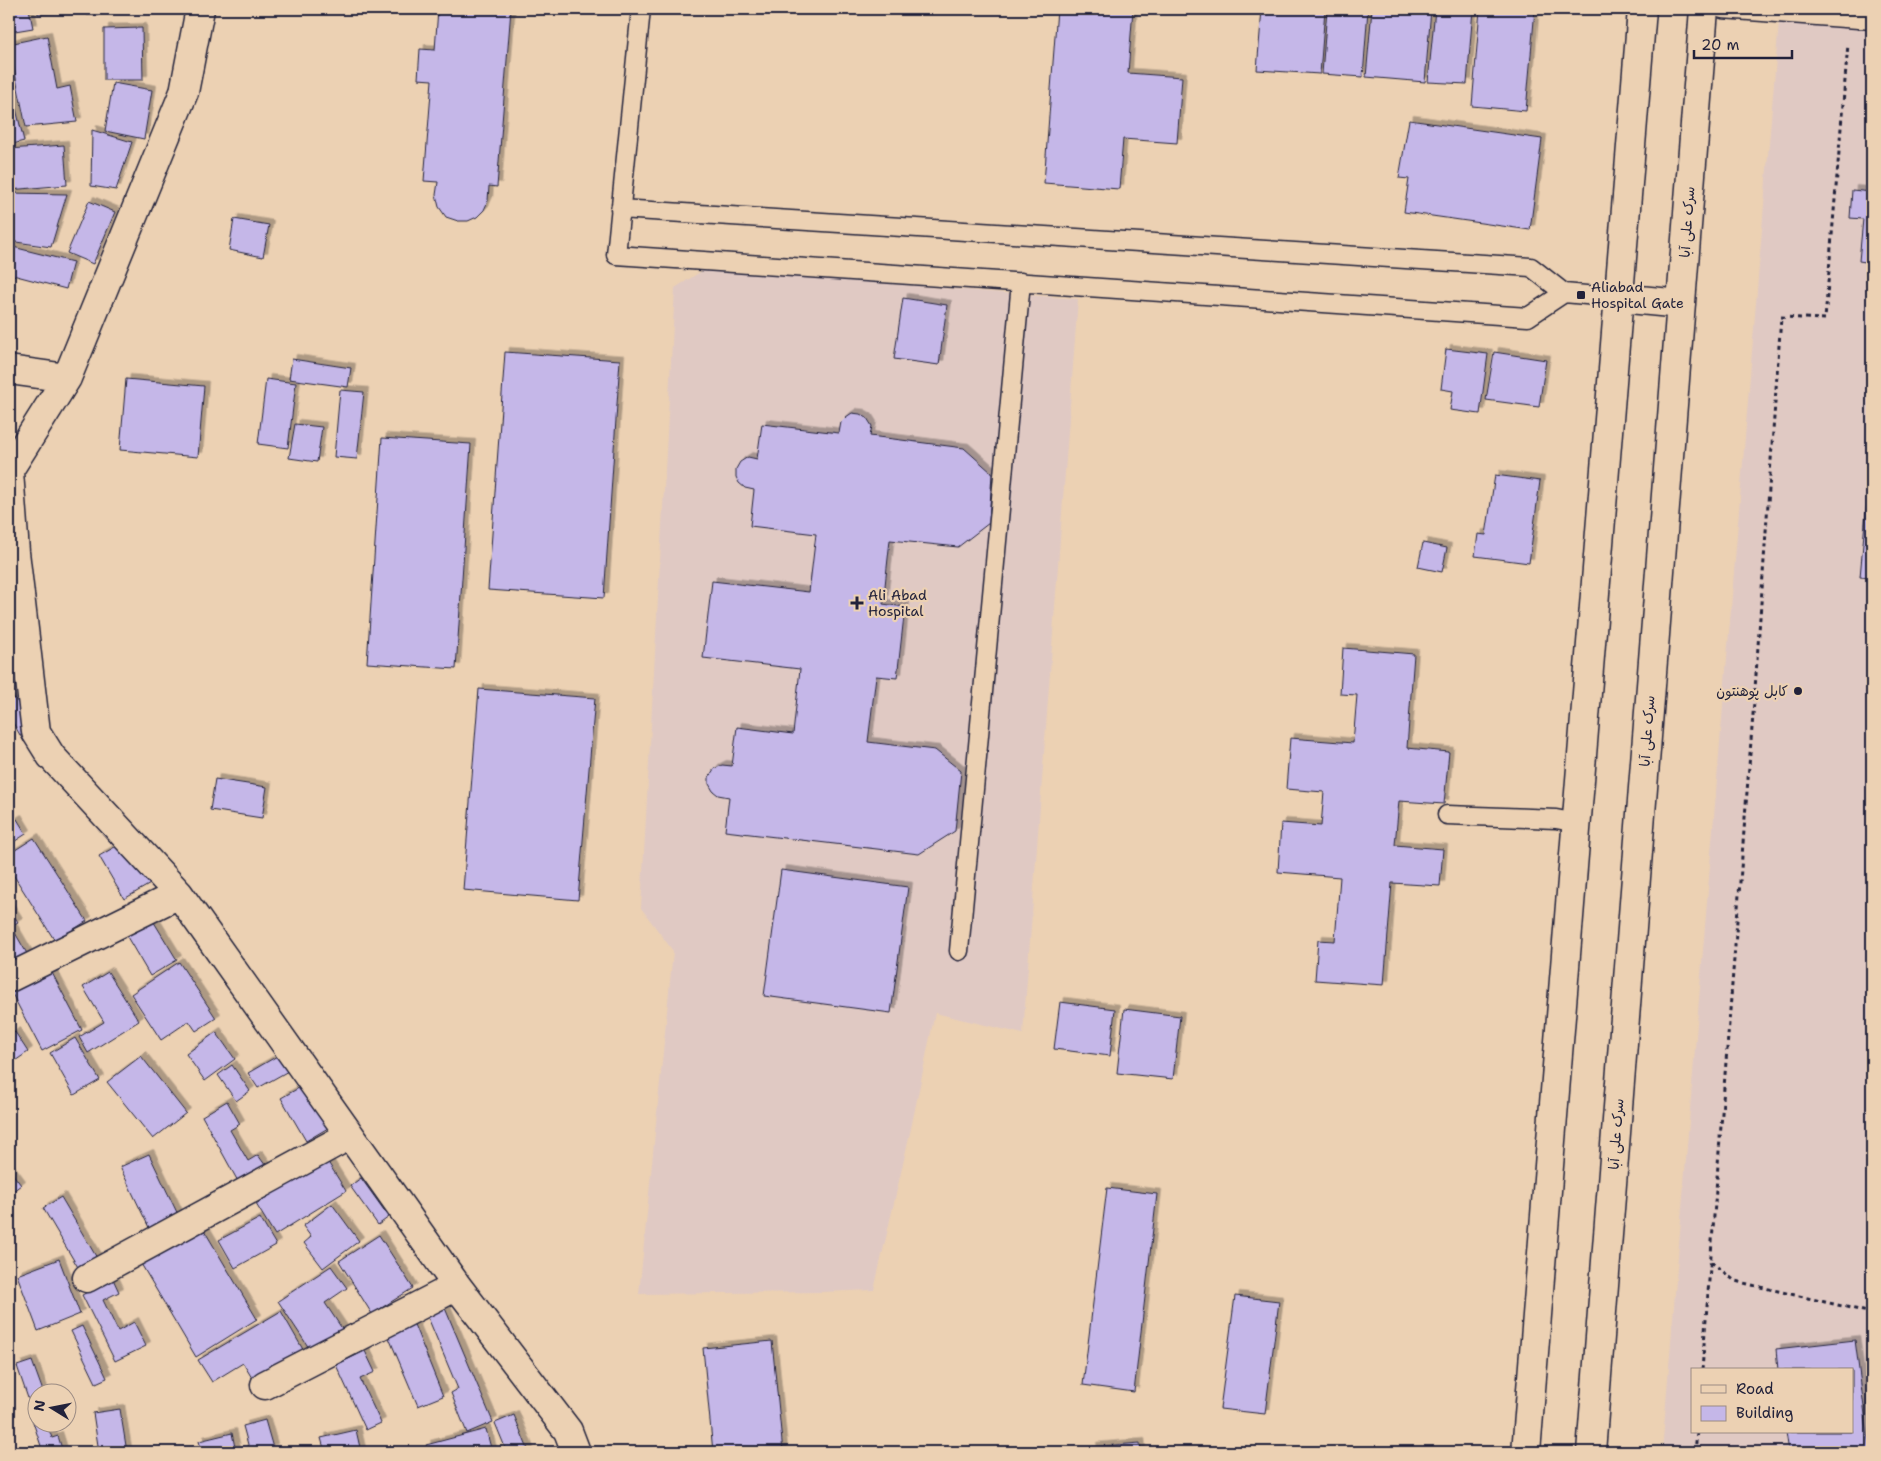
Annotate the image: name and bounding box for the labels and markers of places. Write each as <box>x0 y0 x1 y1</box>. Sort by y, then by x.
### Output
place label: Aliabad Hospital Gate <box>1591 278 1684 312</box>
marker: Aliabad Hospital Gate <box>1575 289 1587 301</box>
place label: Ali Abad Hospital <box>868 586 927 620</box>
marker: Ali Abad Hospital <box>850 596 864 610</box>
place label: کابل پوهنتون <box>1716 682 1788 701</box>
marker: کابل پوهنتون <box>1792 685 1804 697</box>

